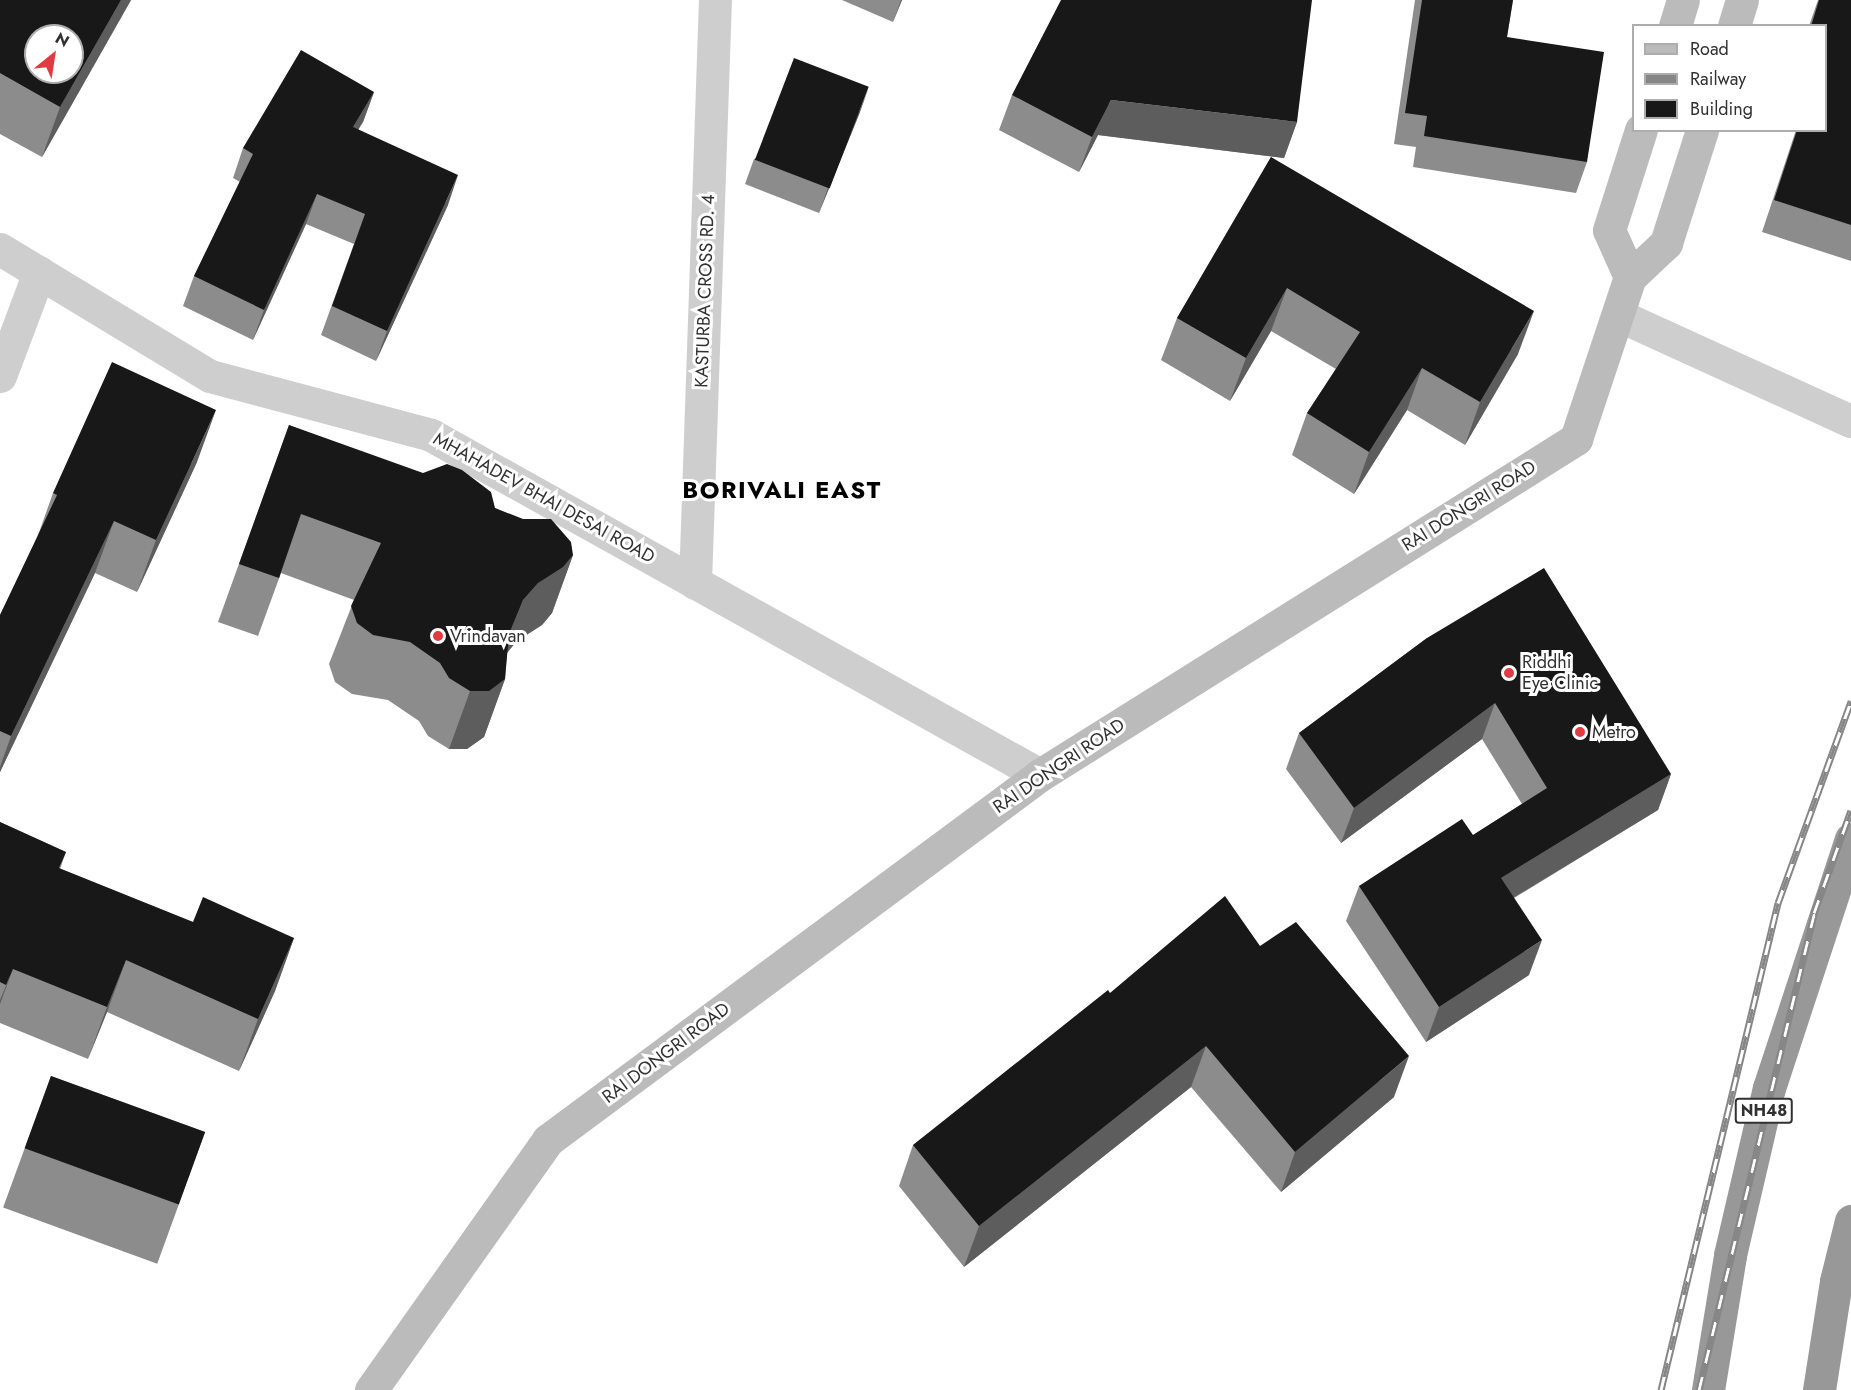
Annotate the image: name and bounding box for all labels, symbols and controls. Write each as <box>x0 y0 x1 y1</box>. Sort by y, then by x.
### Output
north arrow <box>24 24 84 84</box>
legend <box>1632 24 1827 132</box>
text: N <box>51 27 74 53</box>
text: Road <box>1690 36 1729 62</box>
text: Railway <box>1690 66 1746 92</box>
text: Building <box>1690 96 1753 122</box>
street label: KASTURBA CROSS RD. 4 <box>691 194 719 388</box>
street label: MHAHADEV BHAI DESAI ROAD <box>430 428 658 568</box>
street label: RAI DONGRI ROAD <box>1398 456 1540 556</box>
district label: BORIVALI EAST <box>682 476 882 504</box>
place label: Vrindavan <box>450 625 526 647</box>
marker: Vrindavan <box>431 629 445 643</box>
place label: Riddhi Eye Clinic <box>1522 652 1598 694</box>
marker: Riddhi Eye Clinic <box>1500 664 1518 682</box>
street label: RAI DONGRI ROAD <box>989 714 1129 818</box>
place label: Metro <box>1592 721 1636 743</box>
marker: Metro <box>1573 725 1587 739</box>
street label: RAI DONGRI ROAD <box>598 998 734 1108</box>
road number: NH48 <box>1734 1098 1794 1124</box>

